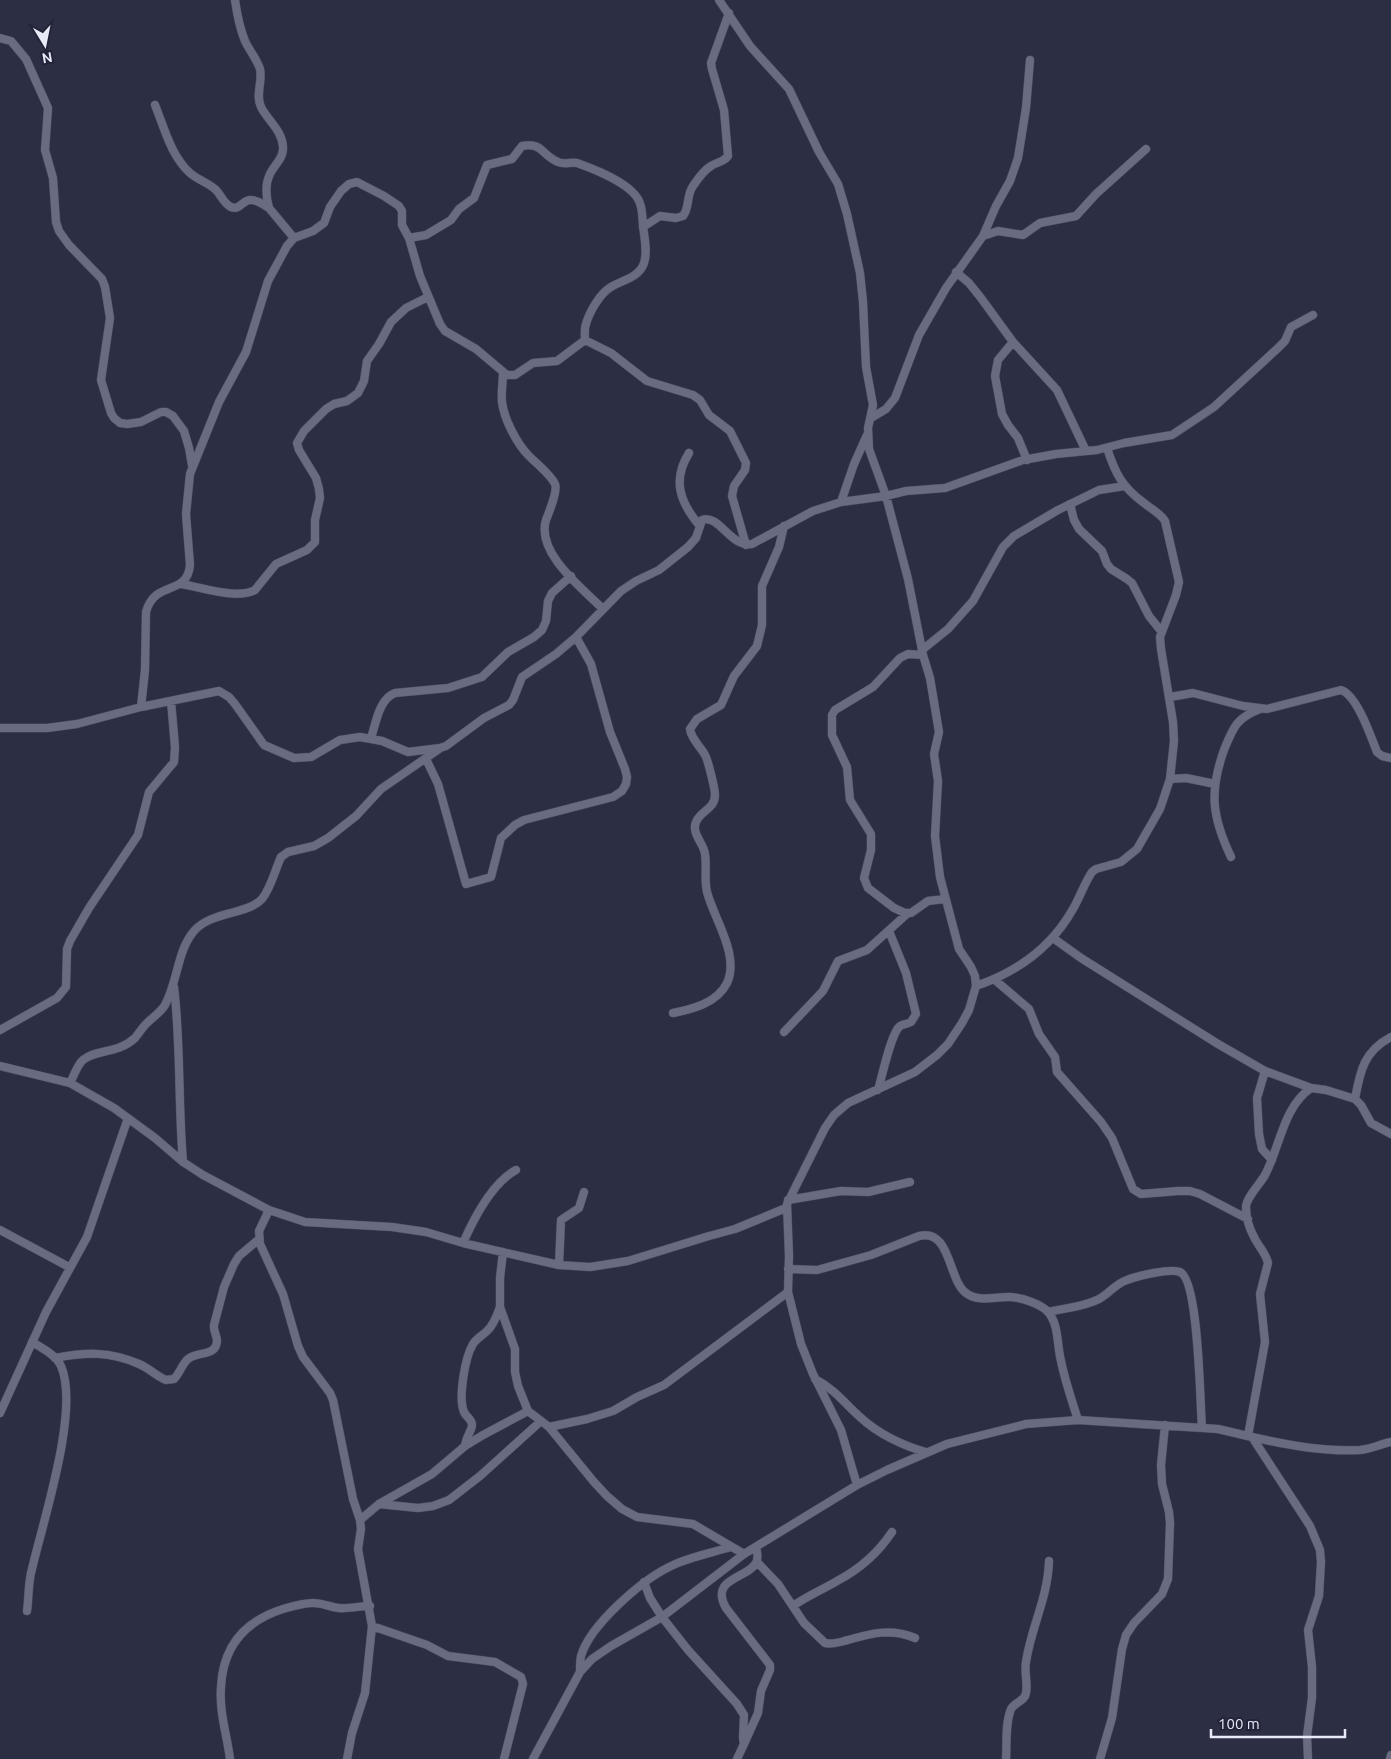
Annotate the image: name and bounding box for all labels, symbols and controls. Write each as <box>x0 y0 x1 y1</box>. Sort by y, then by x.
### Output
north arrow <box>20 20 70 70</box>
text: N <box>41 49 54 67</box>
scale bar <box>1211 1706 1345 1738</box>
text: 100 m <box>1218 1715 1260 1732</box>

